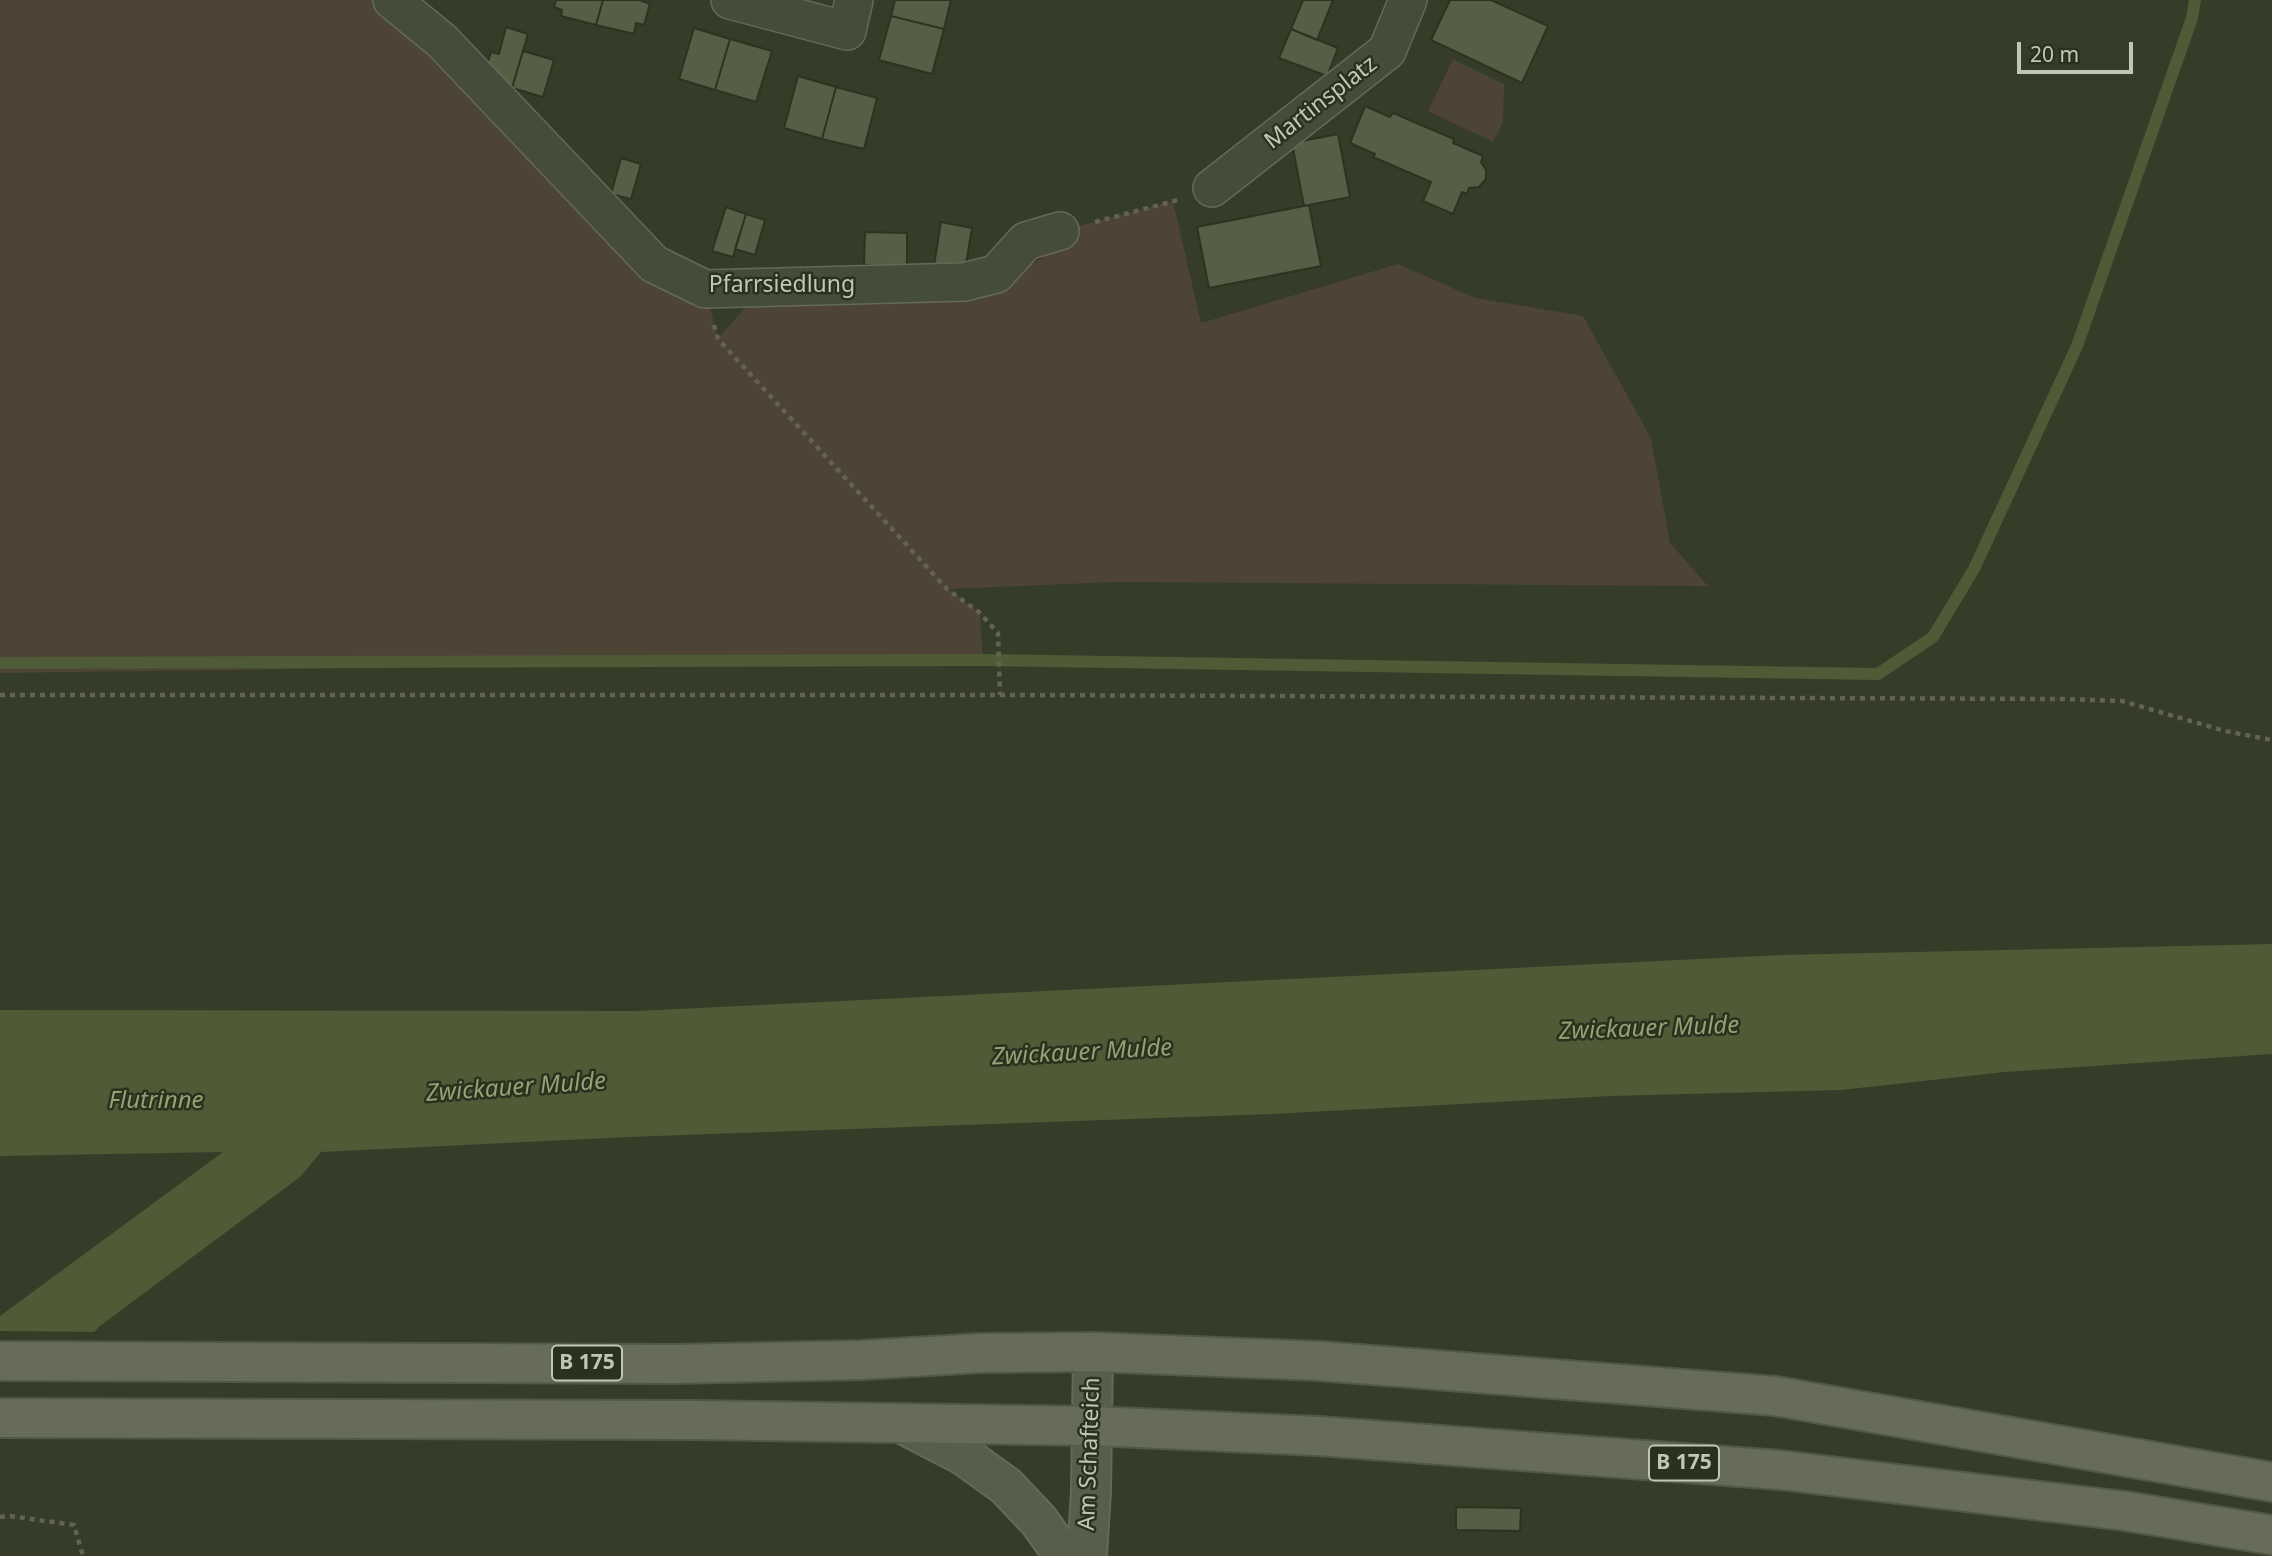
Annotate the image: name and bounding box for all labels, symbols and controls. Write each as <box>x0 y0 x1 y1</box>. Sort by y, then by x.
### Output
scale bar <box>2020 28 2136 72</box>
text: 20 m <box>2030 40 2079 68</box>
street label: Martinsplatz <box>1259 51 1383 155</box>
street label: Pfarrsiedlung <box>709 271 855 299</box>
water label: Zwickauer Mulde <box>1558 1011 1740 1047</box>
water label: Zwickauer Mulde <box>991 1034 1173 1072</box>
water label: Zwickauer Mulde <box>425 1067 607 1109</box>
water label: Flutrinne <box>108 1087 204 1115</box>
road number: B 175 <box>552 1346 622 1380</box>
street label: Am Schafteich <box>1074 1377 1106 1531</box>
road number: B 175 <box>1649 1446 1719 1480</box>

